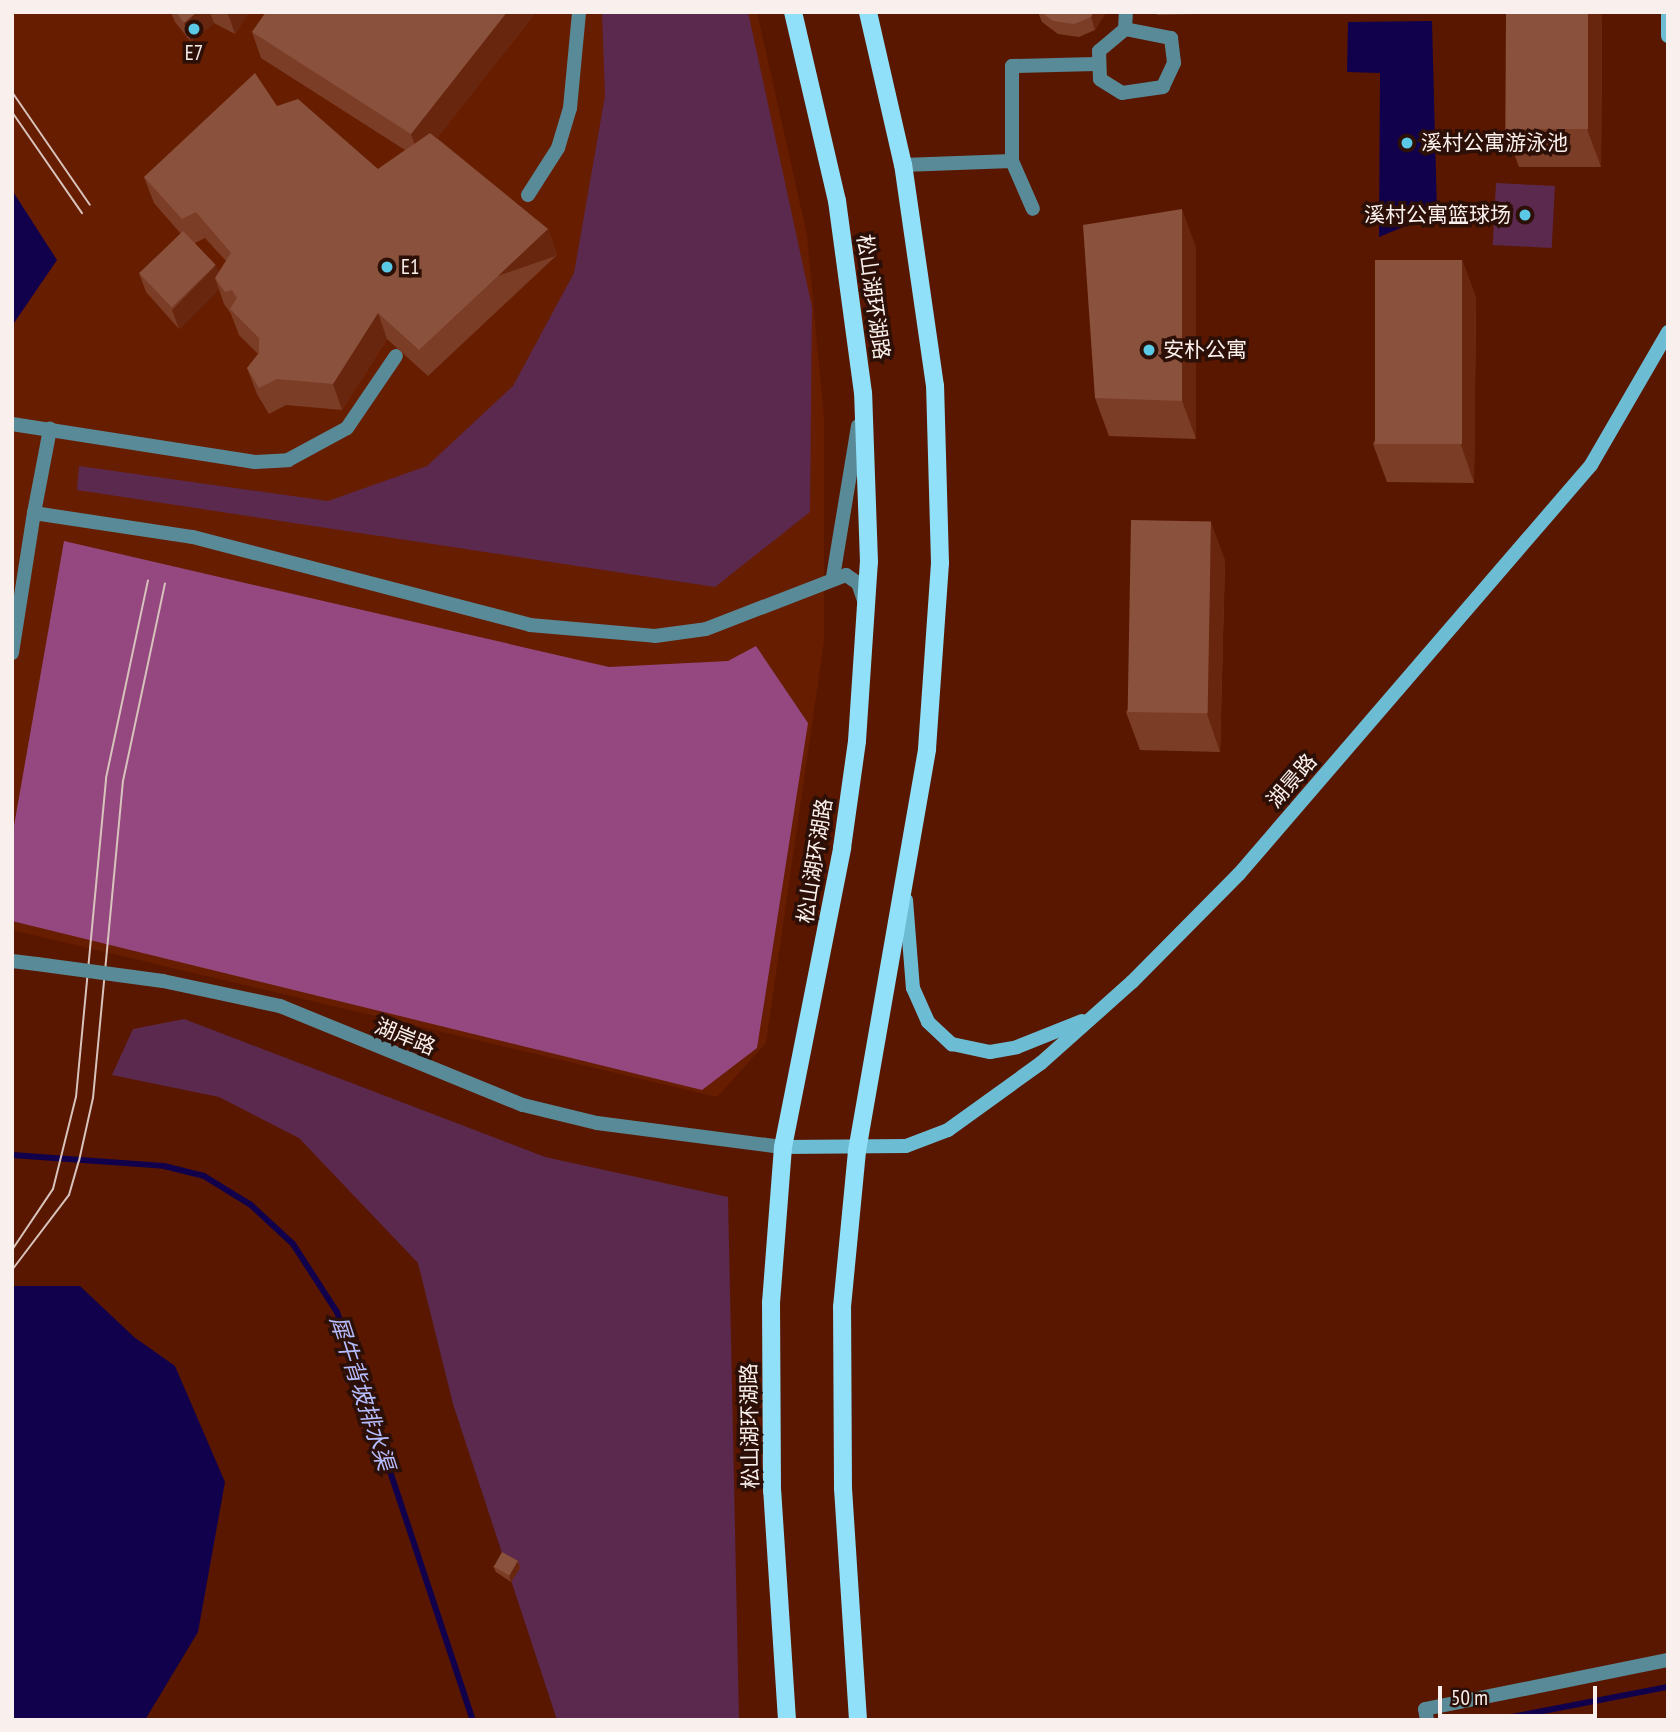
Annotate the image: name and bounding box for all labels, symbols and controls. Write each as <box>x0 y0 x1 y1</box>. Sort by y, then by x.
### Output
marker: E7 <box>186 21 202 37</box>
place label: E7 <box>185 40 203 66</box>
place label: 溪村公寓游泳池 <box>1421 130 1568 156</box>
marker: 溪村公寓游泳池 <box>1399 135 1415 151</box>
place label: 溪村公寓篮球场 <box>1364 202 1511 228</box>
marker: 溪村公寓篮球场 <box>1517 207 1533 223</box>
street label: 松山湖环湖路 <box>852 233 894 361</box>
place label: E1 <box>401 254 419 280</box>
marker: E1 <box>379 259 395 275</box>
place label: 安朴公寓 <box>1163 337 1247 363</box>
marker: 安朴公寓 <box>1141 342 1157 358</box>
street label: 湖景路 <box>1262 749 1322 813</box>
street label: 松山湖环湖路 <box>793 797 837 925</box>
street label: 湖岸路 <box>371 1014 439 1060</box>
water label: 犀牛背坡排水渠 <box>324 1312 400 1474</box>
street label: 松山湖环湖路 <box>736 1363 764 1489</box>
scale bar <box>1442 1672 1601 1716</box>
text: 50 m <box>1451 1684 1488 1711</box>

